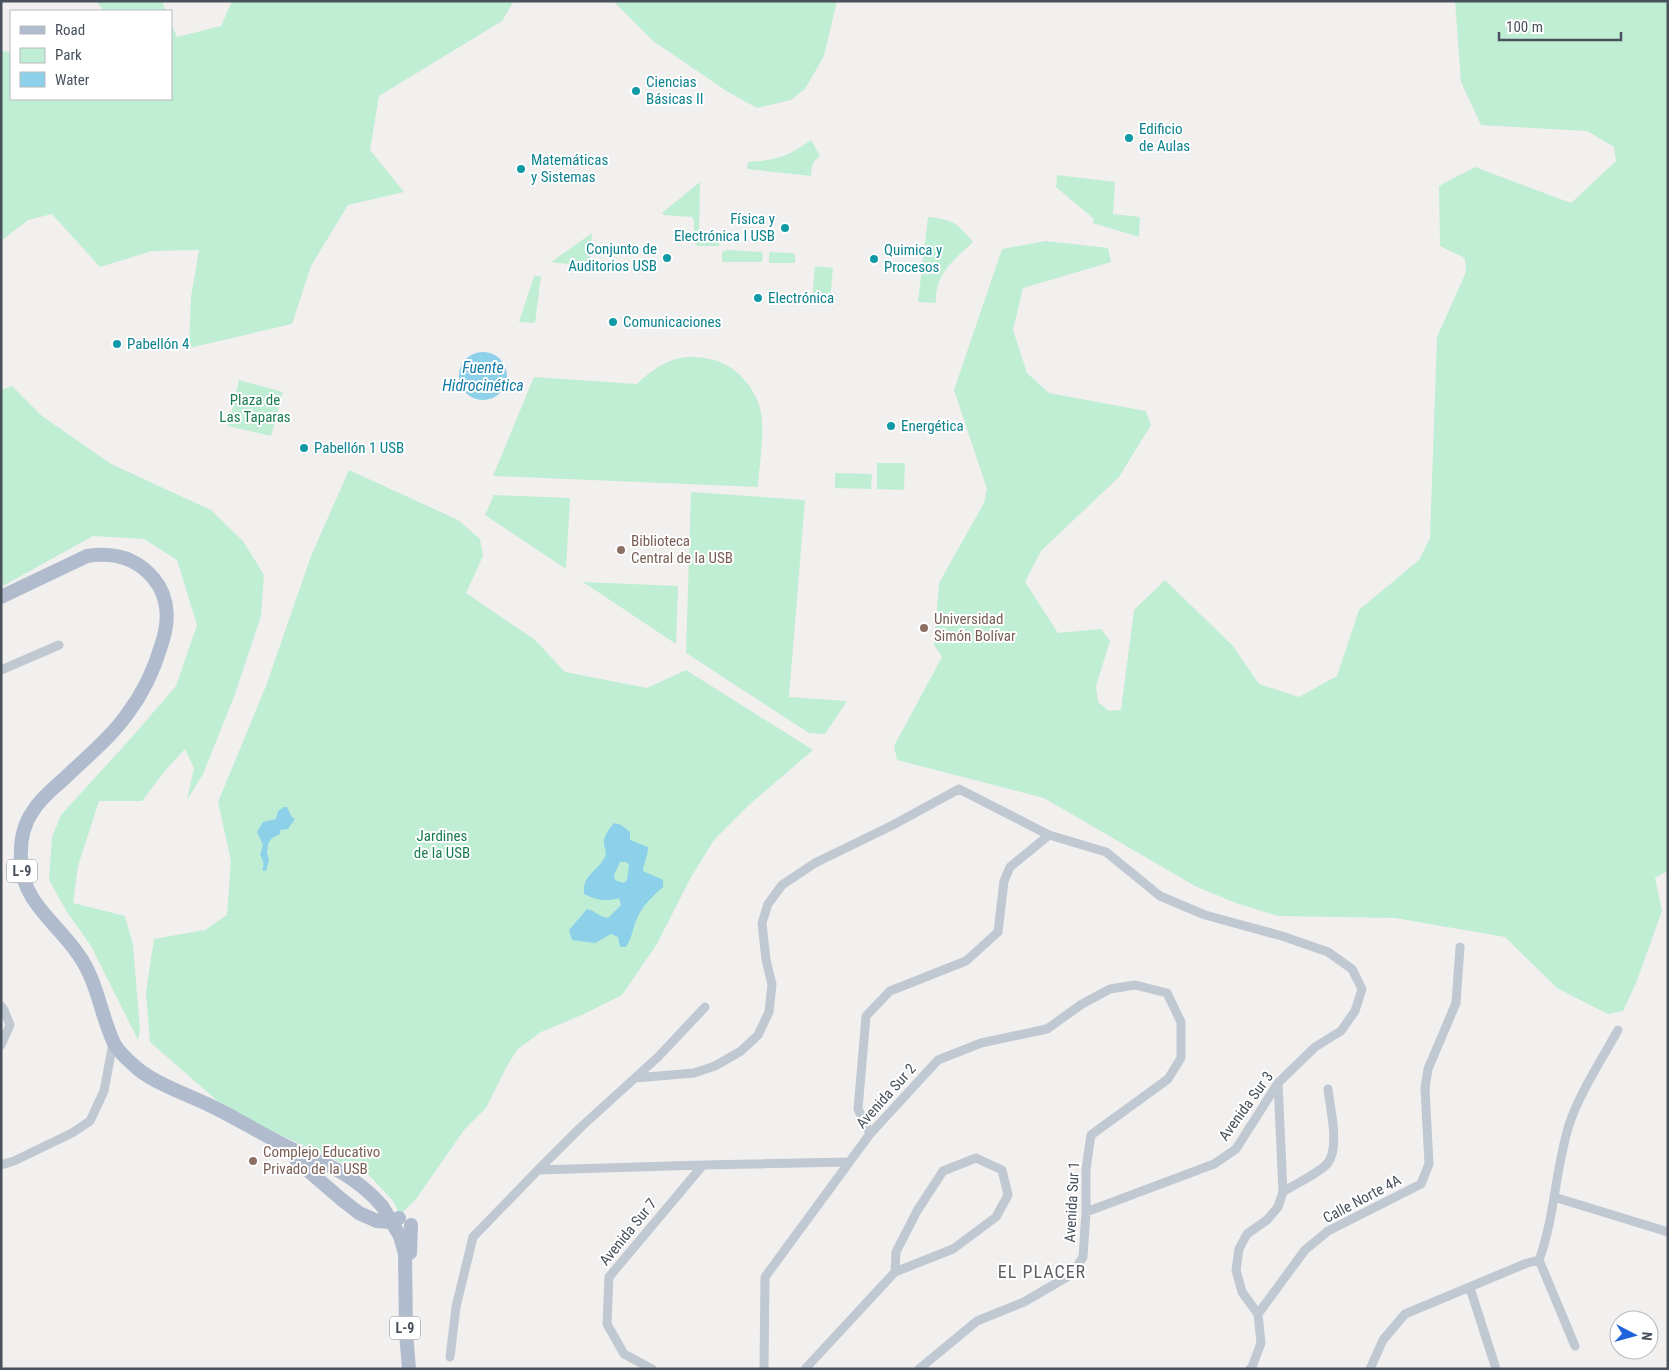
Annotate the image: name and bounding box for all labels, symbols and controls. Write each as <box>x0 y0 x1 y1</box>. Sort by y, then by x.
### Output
legend <box>10 10 172 100</box>
scale bar <box>1499 10 1622 42</box>
text: 100 m <box>1506 18 1543 36</box>
text: Road <box>55 21 85 39</box>
text: Park <box>55 46 82 64</box>
text: Water <box>55 71 90 89</box>
place label: Ciencias Básicas II <box>646 73 704 108</box>
marker: Ciencias Básicas II <box>630 85 642 97</box>
place label: Edificio de Aulas <box>1139 120 1190 155</box>
marker: Edificio de Aulas <box>1123 132 1135 144</box>
place label: Matemáticas y Sistemas <box>531 151 608 186</box>
marker: Matemáticas y Sistemas <box>515 163 527 175</box>
place label: Física y Electrónica I USB <box>674 210 775 245</box>
marker: Física y Electrónica I USB <box>779 222 791 234</box>
place label: Conjunto de Auditorios USB <box>568 240 657 275</box>
place label: Quimica y Procesos <box>884 241 942 276</box>
marker: Conjunto de Auditorios USB <box>661 252 673 264</box>
marker: Quimica y Procesos <box>868 253 880 265</box>
place label: Electrónica <box>768 289 834 307</box>
marker: Electrónica <box>752 292 764 304</box>
place label: Comunicaciones <box>623 313 722 331</box>
marker: Comunicaciones <box>607 316 619 328</box>
place label: Pabellón 4 <box>127 335 189 353</box>
marker: Pabellón 4 <box>111 338 123 350</box>
water label: Fuente Hidrocinética <box>442 358 524 395</box>
park label: Plaza de Las Taparas <box>219 391 291 426</box>
place label: Energética <box>901 417 964 435</box>
marker: Energética <box>885 420 897 432</box>
place label: Pabellón 1 USB <box>314 439 404 457</box>
marker: Pabellón 1 USB <box>298 442 310 454</box>
place label: Biblioteca Central de la USB <box>631 532 733 567</box>
marker: Biblioteca Central de la USB <box>615 544 627 556</box>
place label: Universidad Simón Bolívar <box>934 610 1016 645</box>
marker: Universidad Simón Bolívar <box>918 622 930 634</box>
park label: Jardines de la USB <box>414 827 470 862</box>
road number: L-9 <box>7 859 37 882</box>
street label: Avenida Sur 2 <box>852 1060 920 1132</box>
street label: Avenida Sur 3 <box>1215 1068 1277 1144</box>
place label: Complejo Educativo Privado de la USB <box>263 1143 380 1178</box>
marker: Complejo Educativo Privado de la USB <box>247 1155 259 1167</box>
street label: Avenida Sur 1 <box>1061 1161 1083 1243</box>
street label: Calle Norte 4A <box>1320 1171 1404 1227</box>
street label: Avenida Sur 7 <box>596 1195 660 1269</box>
district label: EL PLACER <box>998 1261 1086 1282</box>
north arrow <box>1609 1310 1659 1360</box>
road number: L-9 <box>390 1316 420 1340</box>
text: N <box>1639 1331 1655 1341</box>

